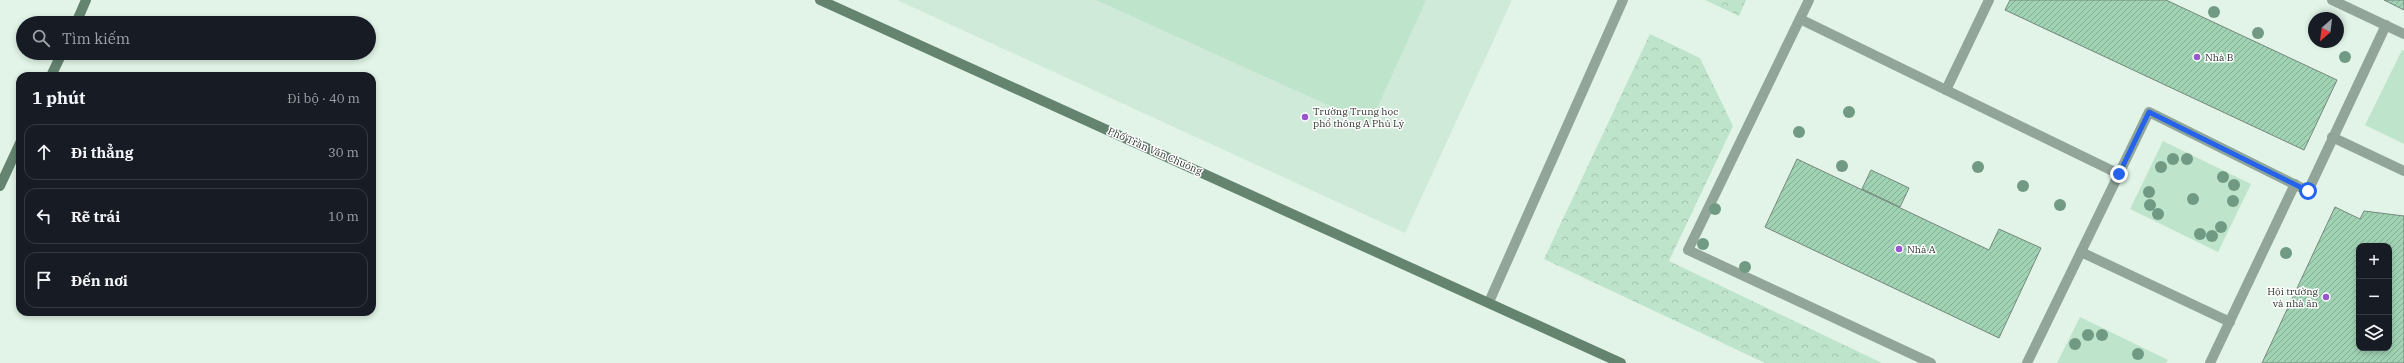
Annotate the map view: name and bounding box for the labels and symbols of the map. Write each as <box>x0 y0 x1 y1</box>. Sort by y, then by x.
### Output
north arrow <box>2308 12 2344 48</box>
place label: Nhà B <box>2205 51 2234 64</box>
marker: Nhà B <box>2192 52 2202 62</box>
place label: Trường Trung học phổ thông A Phủ Lý <box>1313 105 1405 130</box>
marker: Trường Trung học phổ thông A Phủ Lý <box>1300 112 1310 122</box>
street label: Phố Trần Văn Chuông <box>1106 124 1205 178</box>
route end <box>2110 165 2128 183</box>
route start <box>2299 182 2317 200</box>
place label: Nhà A <box>1907 243 1936 256</box>
marker: Nhà A <box>1894 244 1904 254</box>
place label: Hội trường và nhà ăn <box>2267 285 2319 310</box>
marker: Hội trường và nhà ăn <box>2321 292 2331 302</box>

